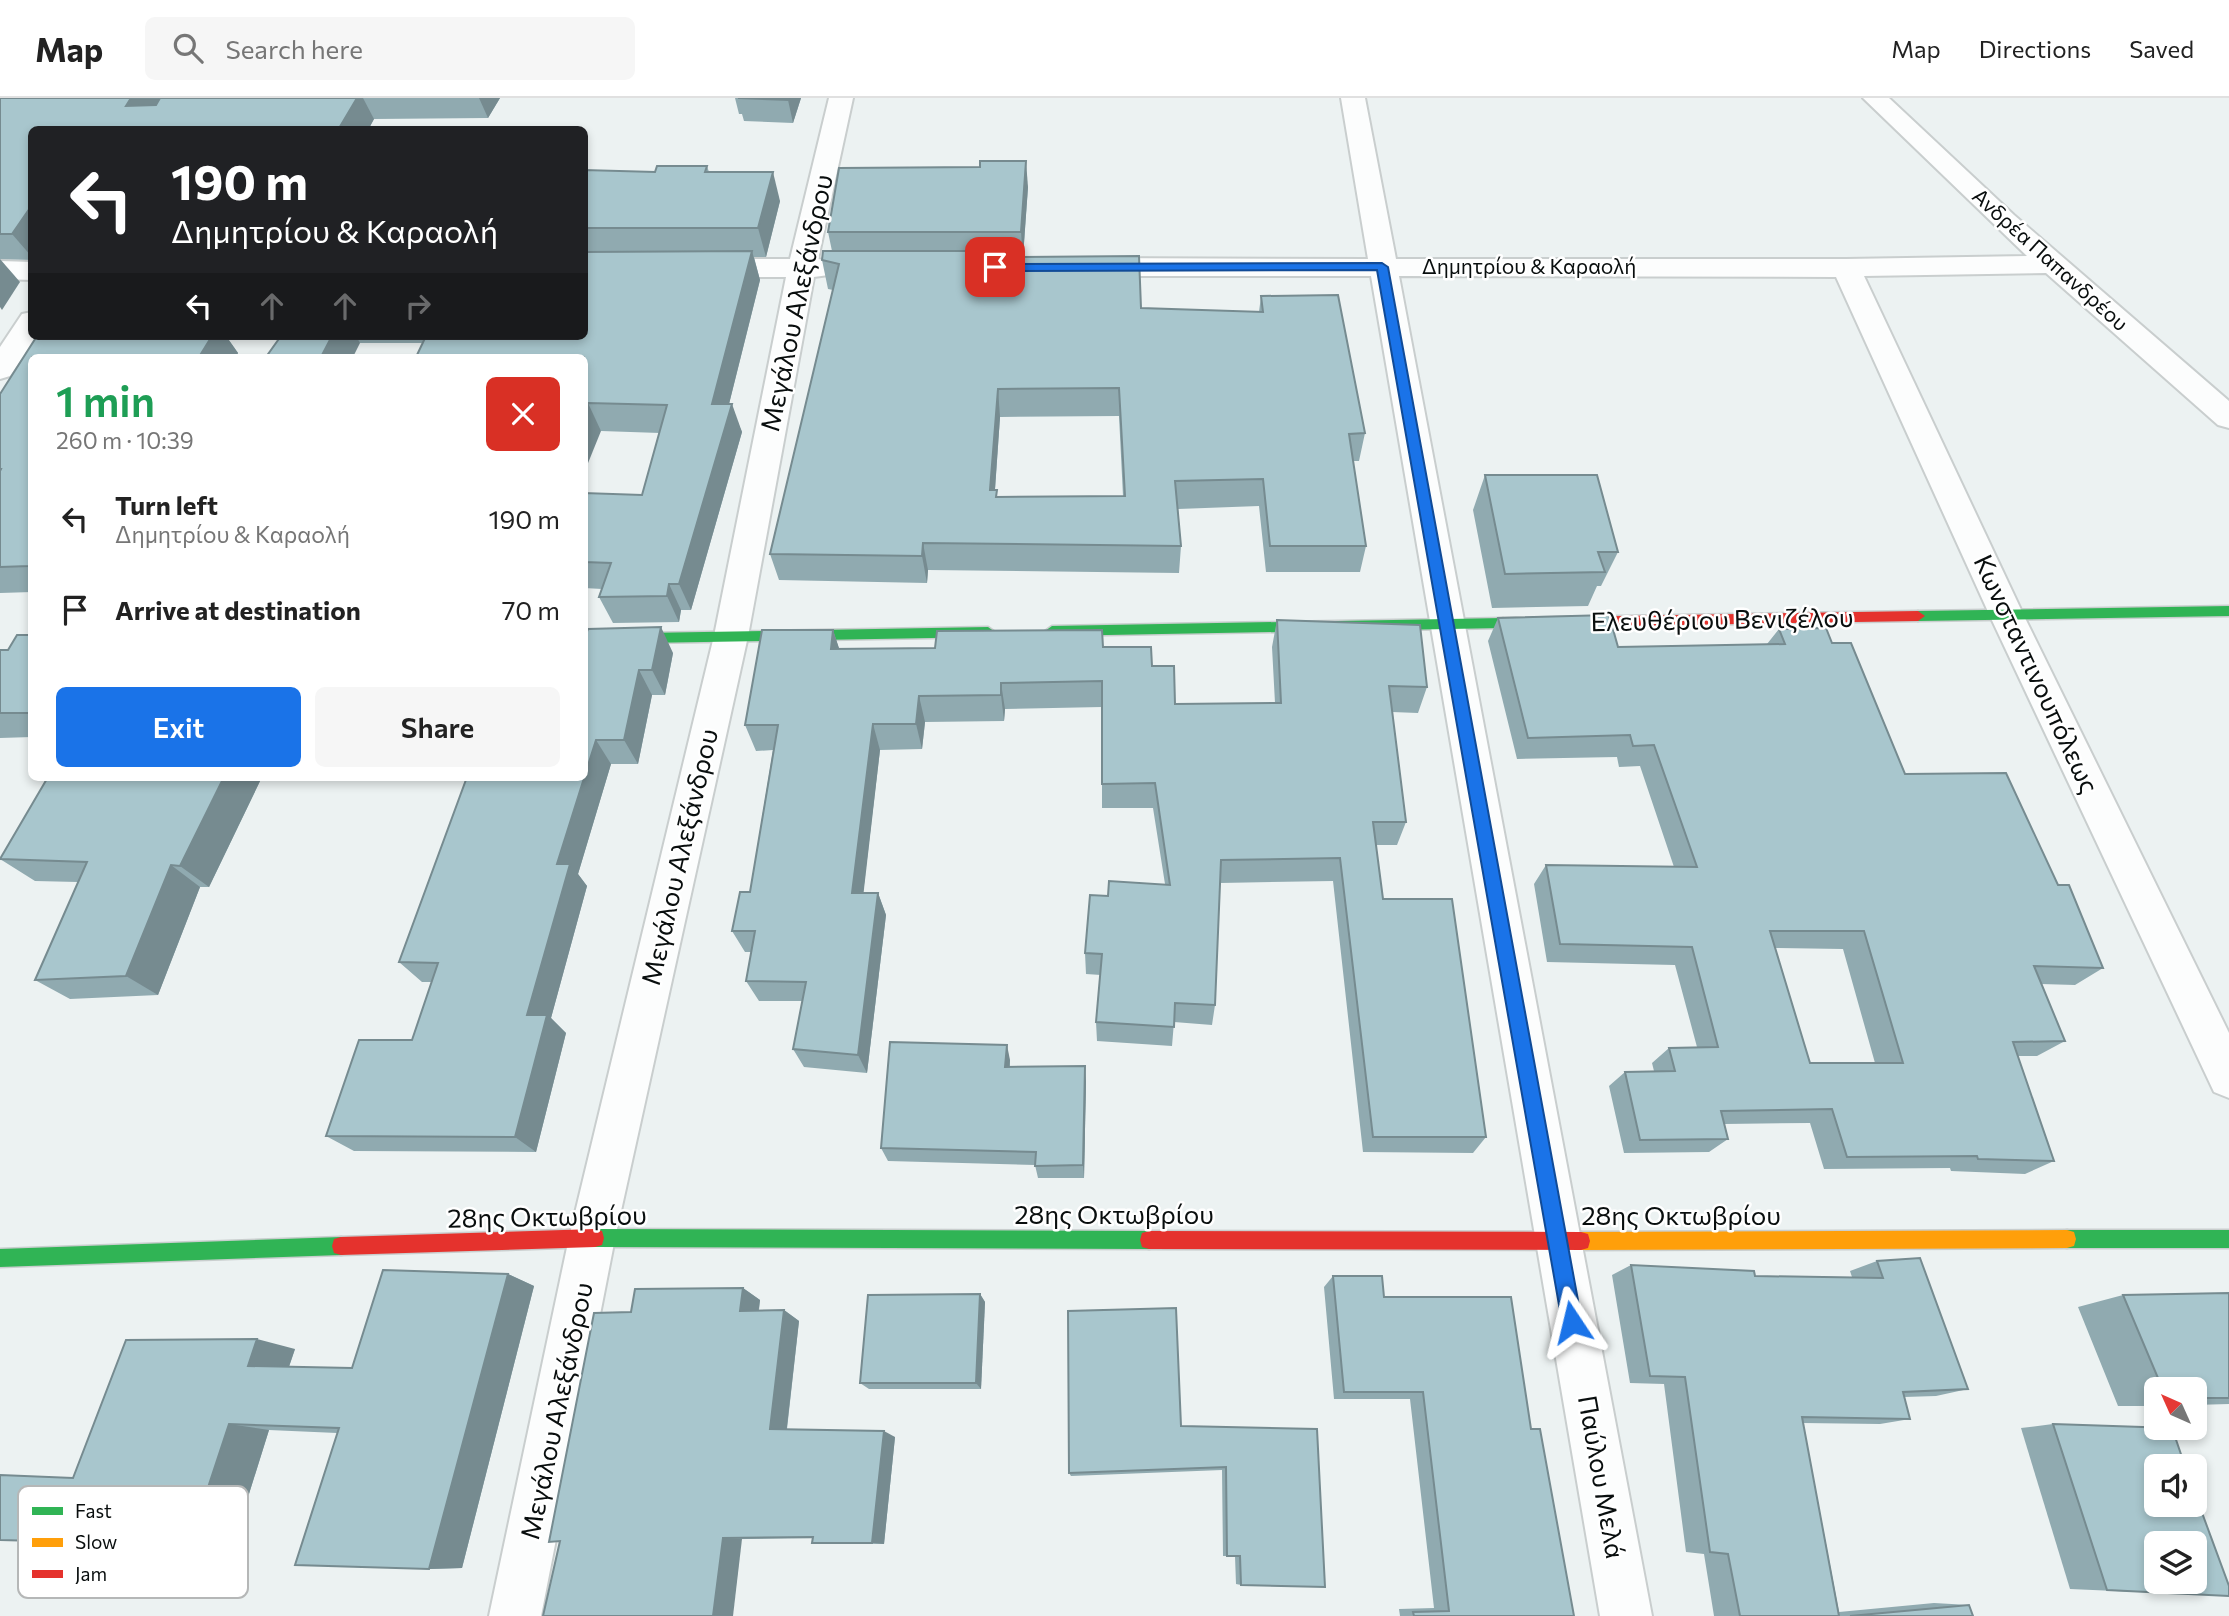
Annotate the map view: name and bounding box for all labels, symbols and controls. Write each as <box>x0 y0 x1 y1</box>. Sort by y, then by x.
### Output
search box <box>145 17 635 80</box>
text: Map <box>35 28 103 69</box>
icon: search <box>169 29 207 67</box>
text: Search here <box>225 33 363 64</box>
text: Map <box>1891 34 1941 63</box>
text: Directions <box>1979 34 2091 63</box>
text: Saved <box>2129 34 2194 63</box>
text: 190 m <box>171 150 308 210</box>
icon: left <box>56 154 147 245</box>
street label: Μεγάλου Αλεξάνδρου <box>753 171 838 434</box>
street label: Ανδρέα Παπανδρέου <box>1968 182 2134 335</box>
text: Δημητρίου & Καραολή <box>171 210 498 250</box>
pin <box>965 237 1025 297</box>
icon: arrive <box>976 248 1014 286</box>
street label: Δημητρίου & Καραολή <box>1422 253 1636 278</box>
icon: left <box>180 287 218 325</box>
icon: ahead <box>253 287 291 325</box>
icon: ahead <box>326 287 364 325</box>
icon: right <box>399 287 437 325</box>
text: 1 min <box>56 374 155 426</box>
button: close <box>486 377 560 451</box>
text: 260 m · 10:39 <box>56 426 194 454</box>
text: Turn left <box>115 489 218 520</box>
icon: left <box>56 500 94 538</box>
text: 190 m <box>488 503 560 534</box>
text: Δημητρίου & Καραολή <box>115 520 350 548</box>
street label: Κωνσταντινουπόλεως <box>1968 549 2106 798</box>
icon: arrive <box>56 591 94 629</box>
text: Arrive at destination <box>115 594 361 625</box>
text: 70 m <box>502 594 560 625</box>
street label: Ελευθέριου Βενιζέλου <box>1590 601 1854 636</box>
button: Exit <box>56 687 301 767</box>
button: Share <box>315 687 560 767</box>
street label: Μεγάλου Αλεξάνδρου <box>634 726 723 988</box>
street label: 28ης Οκτωβρίου <box>447 1198 647 1233</box>
street label: 28ης Οκτωβρίου <box>1014 1198 1214 1229</box>
street label: 28ης Οκτωβρίου <box>1581 1199 1781 1230</box>
street label: Μεγάλου Αλεξάνδρου <box>513 1279 598 1542</box>
position arrow <box>1535 1285 1609 1359</box>
north arrow <box>2144 1377 2207 1440</box>
map controls <box>2144 1377 2207 1594</box>
street label: Παύλου Μελά <box>1573 1393 1632 1561</box>
button: sound <box>2144 1454 2207 1517</box>
legend <box>18 1486 248 1598</box>
text: Fast <box>75 1499 112 1522</box>
text: Slow <box>75 1530 117 1553</box>
button: layers <box>2144 1531 2207 1594</box>
text: Jam <box>75 1562 107 1585</box>

